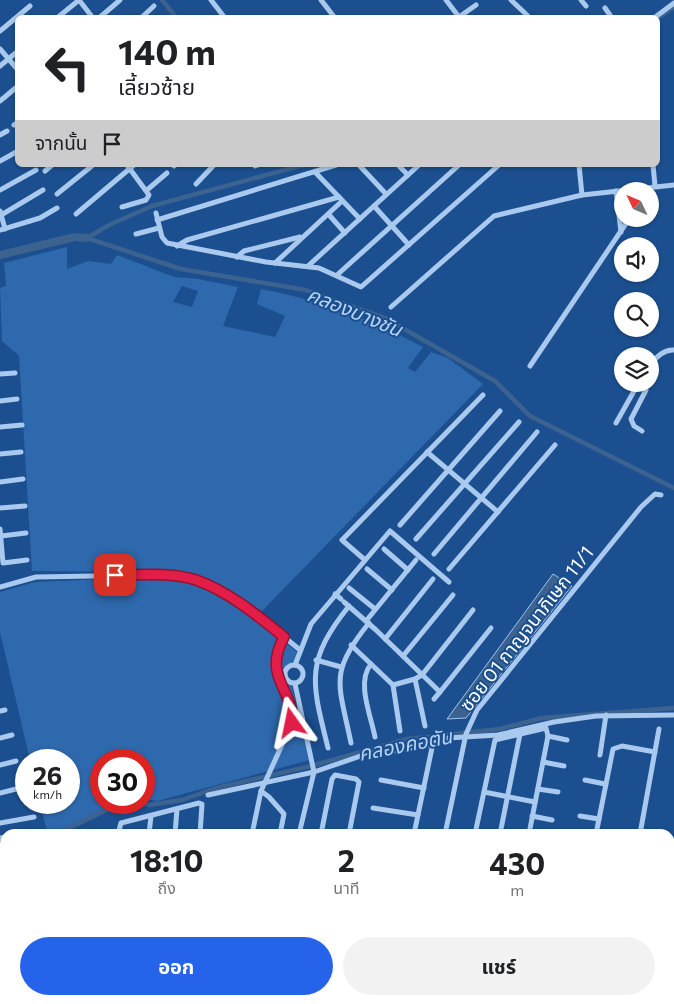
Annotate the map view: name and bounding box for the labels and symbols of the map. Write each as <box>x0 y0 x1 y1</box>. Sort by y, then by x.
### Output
north arrow <box>614 182 659 228</box>
water label: คลองบางชัน <box>304 281 408 342</box>
street label: ซอย 01 กาญจนาภิเษก 11/1 <box>454 541 598 715</box>
pin <box>94 554 136 596</box>
position arrow <box>265 696 317 748</box>
water label: คลองคอตัน <box>356 723 455 765</box>
speed limit sign: 30 <box>90 749 155 814</box>

